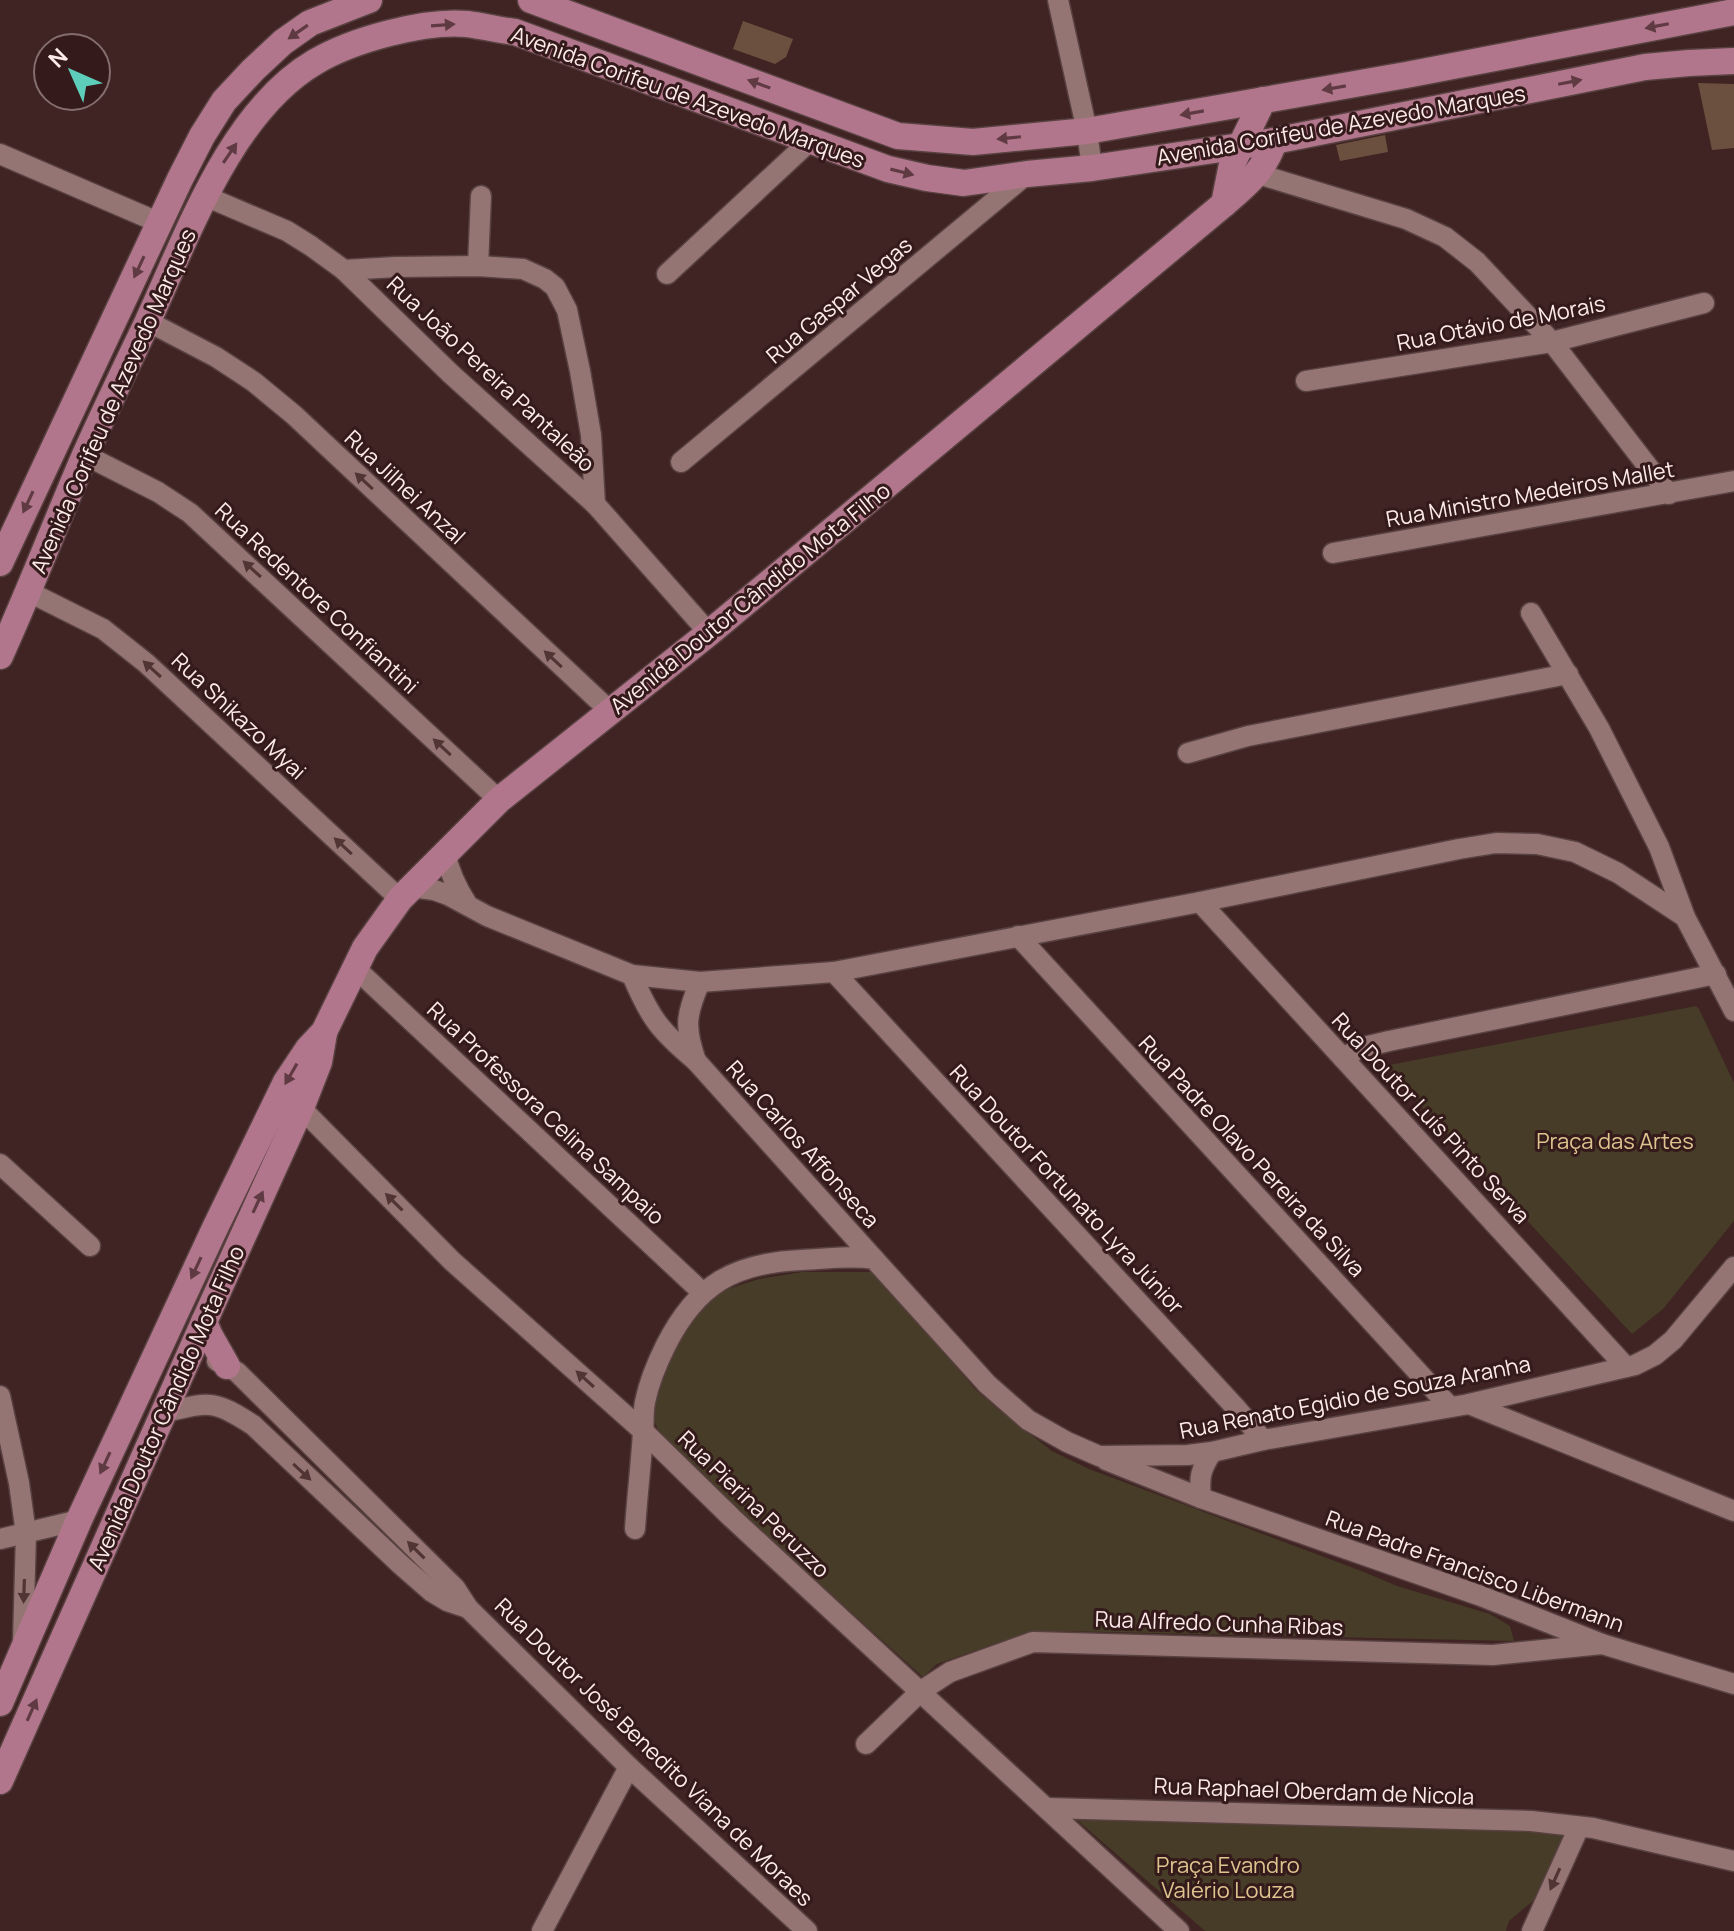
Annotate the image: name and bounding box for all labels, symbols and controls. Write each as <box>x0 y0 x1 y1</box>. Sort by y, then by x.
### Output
one-way arrow <box>431 18 456 31</box>
street label: Avenida Corifeu de Azevedo Marques <box>507 19 869 175</box>
one-way arrow <box>1645 21 1670 33</box>
one-way arrow <box>287 24 308 39</box>
north arrow <box>32 32 112 112</box>
text: N <box>42 42 74 74</box>
one-way arrow <box>1558 76 1583 88</box>
one-way arrow <box>747 77 771 90</box>
street label: Avenida Corifeu de Azevedo Marques <box>1154 78 1528 172</box>
one-way arrow <box>1322 82 1347 94</box>
one-way arrow <box>1180 107 1205 119</box>
one-way arrow <box>997 132 1022 145</box>
one-way arrow <box>223 142 238 163</box>
one-way arrow <box>890 166 915 179</box>
street label: Avenida Corifeu de Azevedo Marques <box>23 224 203 578</box>
street label: Rua Gaspar Vegas <box>760 230 918 370</box>
one-way arrow <box>132 255 146 278</box>
street label: Rua João Pereira Pantaleão <box>380 269 602 479</box>
street label: Rua Otávio de Morais <box>1394 288 1608 358</box>
street label: Rua Jilhei Anzal <box>338 423 472 551</box>
street label: Rua Ministro Medeiros Mallet <box>1383 454 1677 534</box>
one-way arrow <box>355 473 374 491</box>
street label: Avenida Doutor Cândido Mota Filho <box>604 475 896 721</box>
one-way arrow <box>21 490 35 514</box>
street label: Rua Redentore Confiantini <box>209 496 425 700</box>
one-way arrow <box>242 560 262 578</box>
street label: Rua Shikazo Myai <box>165 646 313 786</box>
one-way arrow <box>544 651 563 669</box>
one-way arrow <box>143 661 163 678</box>
one-way arrow <box>433 738 452 756</box>
one-way arrow <box>334 837 353 856</box>
street label: Rua Professora Celina Sampaio <box>421 995 671 1231</box>
street label: Rua Doutor Luís Pinto Serva <box>1325 1006 1537 1230</box>
street label: Rua Padre Olavo Pereira da Silva <box>1132 1029 1372 1283</box>
street label: Rua Carlos Affonseca <box>720 1054 886 1234</box>
street label: Rua Doutor Fortunato Lyra Júnior <box>943 1058 1191 1320</box>
one-way arrow <box>284 1063 298 1085</box>
park label: Praça das Artes <box>1536 1126 1694 1156</box>
one-way arrow <box>251 1191 265 1214</box>
one-way arrow <box>386 1193 404 1212</box>
street label: Avenida Doutor Cândido Mota Filho <box>81 1241 251 1575</box>
one-way arrow <box>189 1256 203 1279</box>
street label: Rua Renato Egidio de Souza Aranha <box>1177 1348 1533 1446</box>
one-way arrow <box>575 1370 595 1388</box>
street label: Rua Pierina Peruzzo <box>672 1424 836 1584</box>
one-way arrow <box>98 1451 112 1475</box>
one-way arrow <box>292 1462 311 1480</box>
street label: Rua Padre Francisco Libermann <box>1322 1503 1628 1639</box>
one-way arrow <box>407 1541 426 1559</box>
one-way arrow <box>18 1579 31 1604</box>
street label: Rua Doutor José Benedito Viana de Moraes <box>488 1591 820 1913</box>
street label: Rua Alfredo Cunha Ribas <box>1094 1604 1344 1642</box>
one-way arrow <box>25 1698 38 1721</box>
street label: Rua Raphael Oberdam de Nicola <box>1153 1770 1475 1812</box>
park label: Praça Evandro Valério Louza <box>1156 1850 1300 1905</box>
one-way arrow <box>1549 1867 1562 1891</box>

